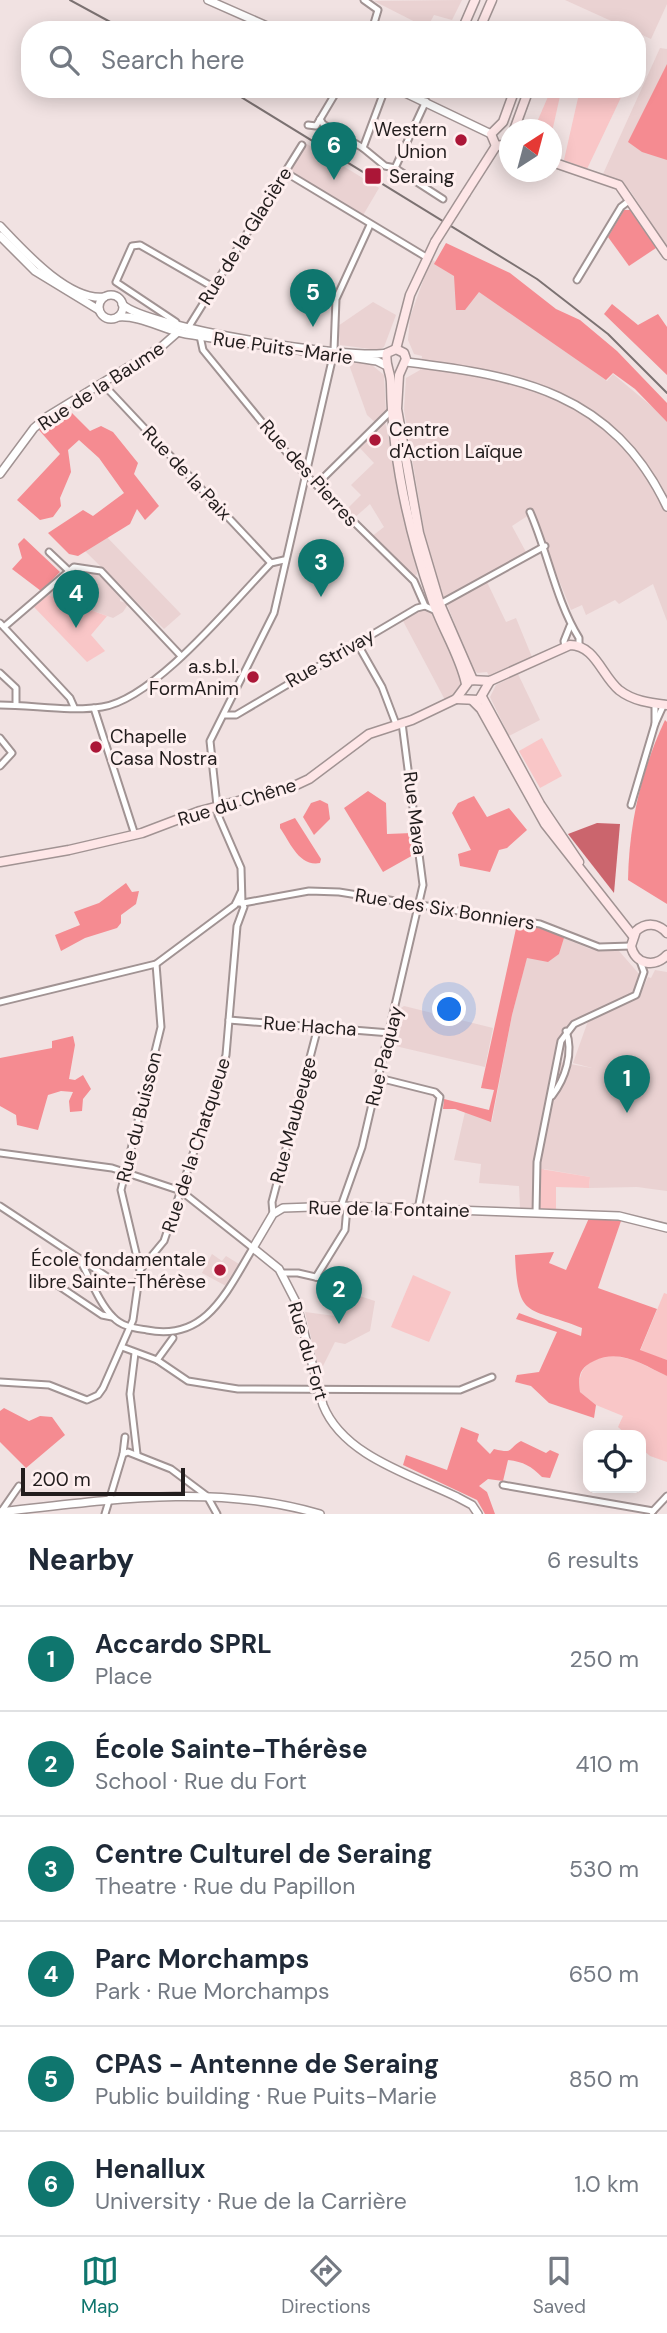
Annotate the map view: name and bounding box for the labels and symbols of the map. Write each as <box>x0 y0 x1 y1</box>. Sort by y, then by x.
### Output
place label: Western Union <box>374 117 447 164</box>
north arrow <box>499 119 562 182</box>
pin: 6 <box>311 122 357 180</box>
marker: Western Union <box>453 132 469 148</box>
street label: Rue de la Glacière <box>193 162 297 310</box>
place label: Seraing <box>389 164 455 189</box>
marker: Seraing <box>363 166 383 186</box>
pin: 5 <box>290 269 336 327</box>
street label: Rue Puits-Marie <box>212 326 354 370</box>
street label: Rue de la Baume <box>33 336 169 436</box>
street label: Rue des Pierres <box>254 414 364 532</box>
place label: Centre d'Action Laïque <box>389 417 523 464</box>
street label: Rue de la Paix <box>137 420 238 526</box>
marker: Centre d'Action Laïque <box>367 432 383 448</box>
pin: 3 <box>298 539 344 597</box>
pin: 4 <box>53 570 99 628</box>
street label: Rue Strivay <box>281 622 379 693</box>
place label: a.s.b.l. FormAnim <box>149 654 239 701</box>
marker: a.s.b.l. FormAnim <box>245 669 261 685</box>
place label: Chapelle Casa Nostra <box>110 724 217 771</box>
marker: Chapelle Casa Nostra <box>88 739 104 755</box>
street label: Rue Mava <box>397 770 433 856</box>
street label: Rue du Chêne <box>175 772 299 832</box>
street label: Rue des Six Bonniers <box>353 882 537 936</box>
your location <box>432 992 466 1026</box>
street label: Rue Paquay <box>359 1003 409 1109</box>
street label: Rue Hacha <box>263 1010 357 1042</box>
street label: Rue du Buisson <box>111 1049 167 1185</box>
street label: Rue de la Chatqueue <box>156 1054 236 1236</box>
street label: Rue Maubeuge <box>264 1054 322 1186</box>
pin: 1 <box>604 1055 650 1113</box>
street label: Rue de la Fontaine <box>308 1195 470 1223</box>
place label: École fondamentale libre Sainte-Thérèse <box>29 1247 206 1294</box>
marker: École fondamentale libre Sainte-Thérèse <box>212 1262 228 1278</box>
pin: 2 <box>316 1266 362 1324</box>
street label: Rue du Fort <box>282 1299 334 1403</box>
scale bar <box>21 1465 186 1497</box>

